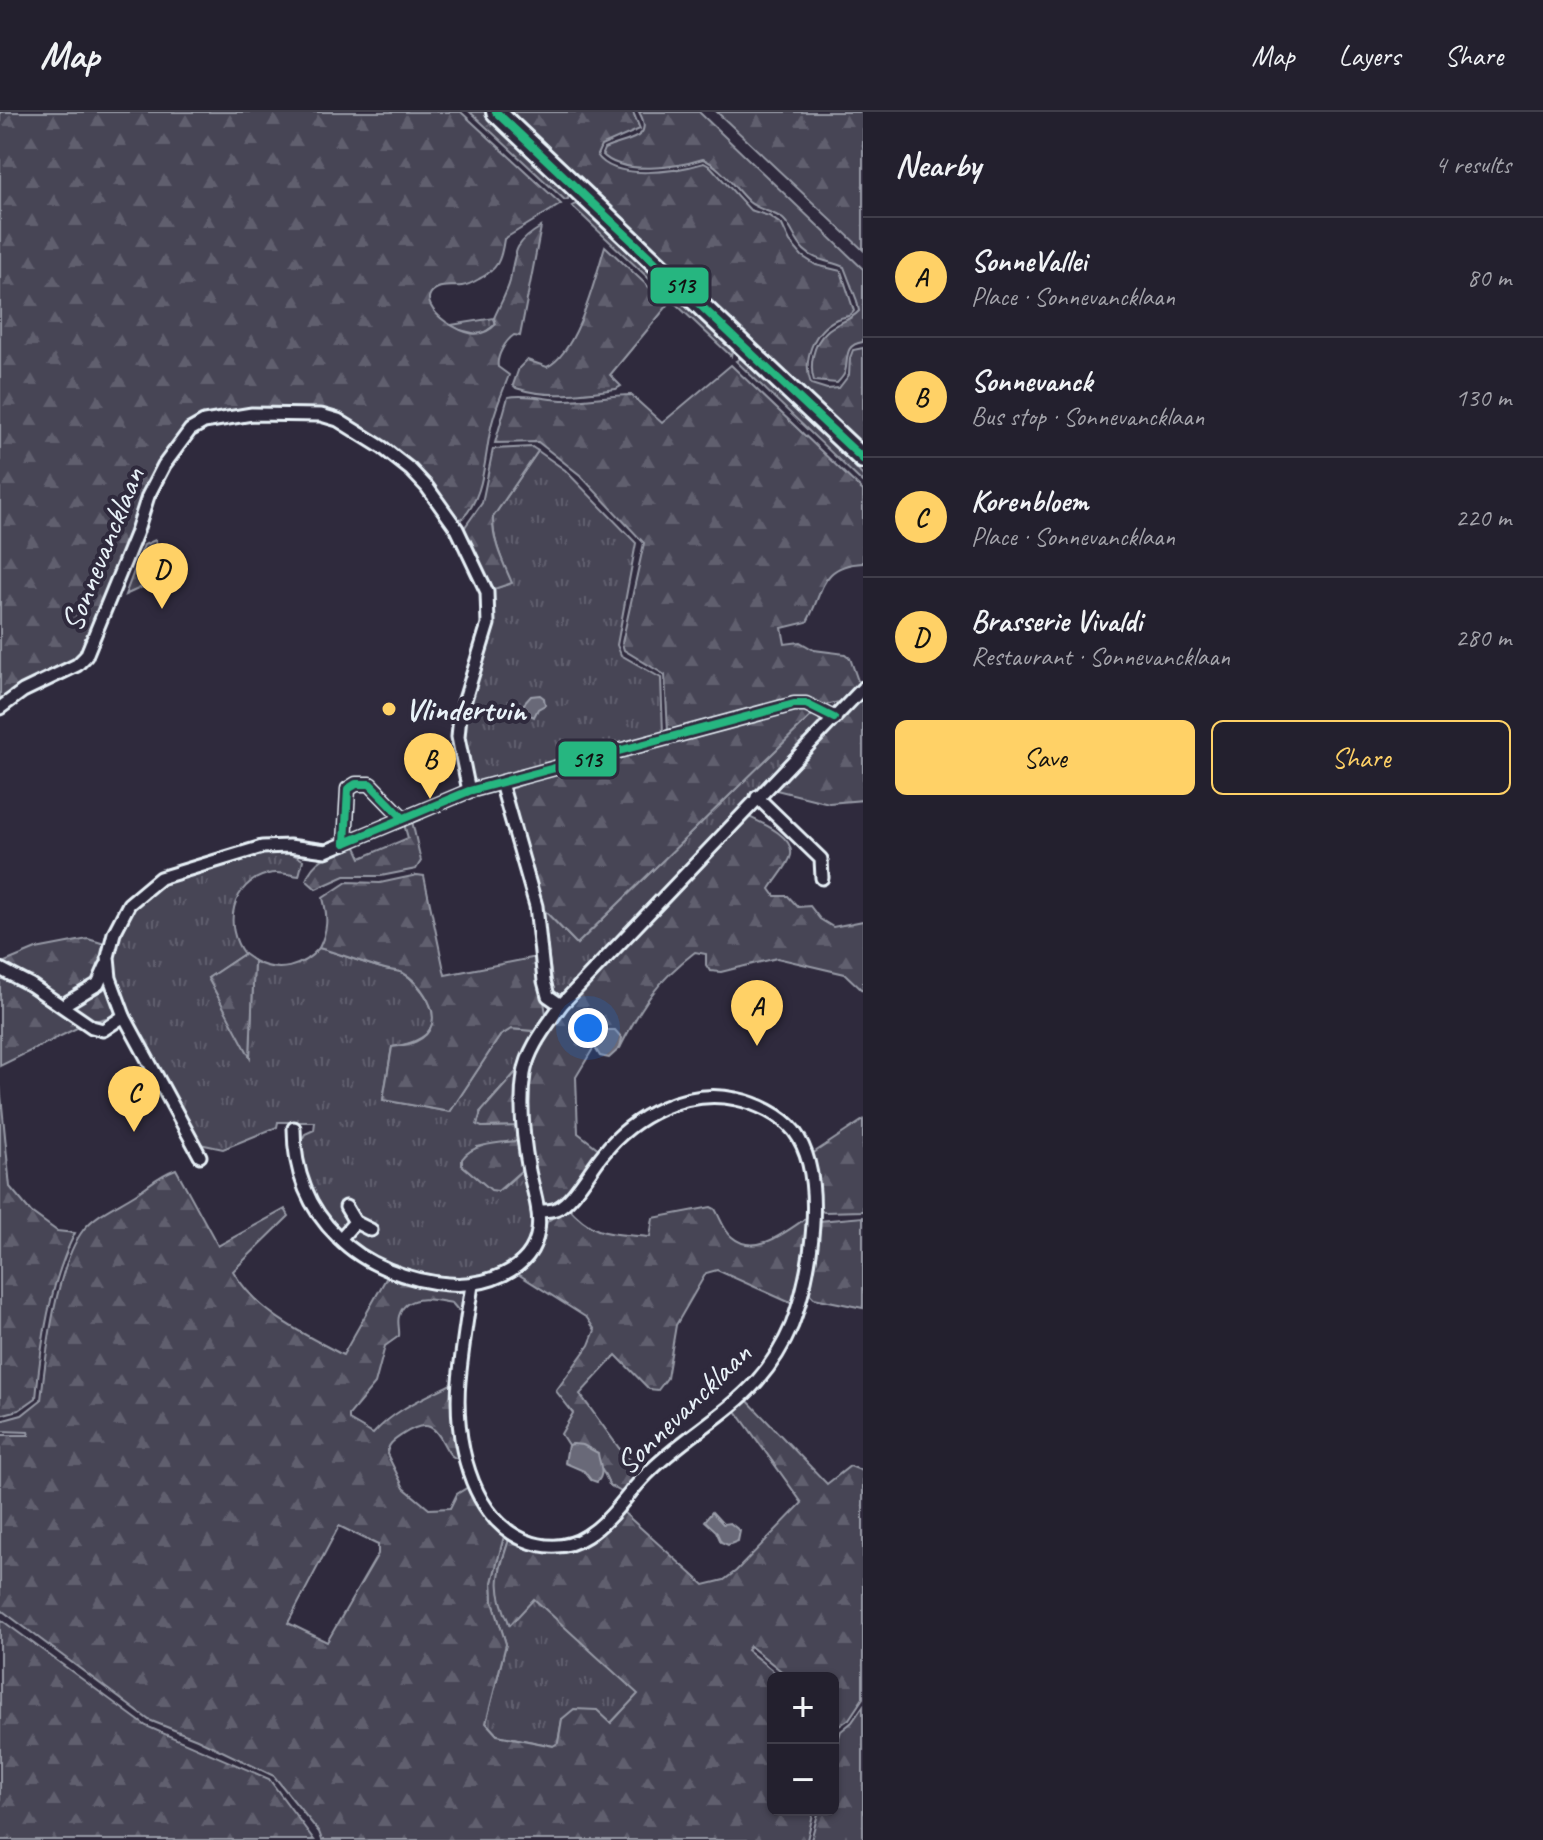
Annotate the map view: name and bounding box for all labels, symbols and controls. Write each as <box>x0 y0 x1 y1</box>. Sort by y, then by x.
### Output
text: Map <box>40 32 99 79</box>
text: Map <box>1252 38 1295 73</box>
text: Layers <box>1339 38 1400 73</box>
text: Share <box>1444 38 1503 73</box>
text: Nearby <box>895 143 981 186</box>
text: 4 results <box>1435 148 1511 181</box>
text: SonneVallei <box>971 242 1087 280</box>
text: A <box>914 261 928 294</box>
text: 80 m <box>1467 261 1511 294</box>
line badge: 513 <box>649 266 710 305</box>
text: 513 <box>665 272 697 300</box>
text: Place · Sonnevancklaan <box>971 280 1175 313</box>
text: Sonnevanck <box>971 362 1092 400</box>
text: B <box>914 381 928 414</box>
text: 130 m <box>1455 381 1511 414</box>
text: Bus stop · Sonnevancklaan <box>971 400 1204 433</box>
street label: Sonnevancklaan <box>51 461 154 637</box>
text: Korenbloem <box>971 482 1088 520</box>
text: C <box>915 501 927 534</box>
text: 220 m <box>1455 501 1511 534</box>
text: Place · Sonnevancklaan <box>971 520 1175 553</box>
pin: D <box>136 543 188 609</box>
text: Brasserie Vivaldi <box>971 602 1142 640</box>
text: D <box>913 621 929 654</box>
text: 280 m <box>1455 621 1511 654</box>
text: Restaurant · Sonnevancklaan <box>971 640 1230 673</box>
place label: Vlindertuin <box>405 689 528 730</box>
marker: Vlindertuin <box>380 700 398 718</box>
button: Save <box>895 720 1195 795</box>
button: Share <box>1211 720 1511 795</box>
pin: B <box>404 733 456 799</box>
line badge: 513 <box>557 740 618 778</box>
text: 513 <box>572 746 604 774</box>
pin: A <box>731 980 783 1046</box>
your location <box>568 1008 608 1048</box>
pin: C <box>108 1066 160 1132</box>
street label: Sonnevancklaan <box>607 1333 760 1483</box>
map controls <box>767 1672 839 1816</box>
button: + <box>767 1672 839 1744</box>
button: − <box>767 1744 839 1816</box>

